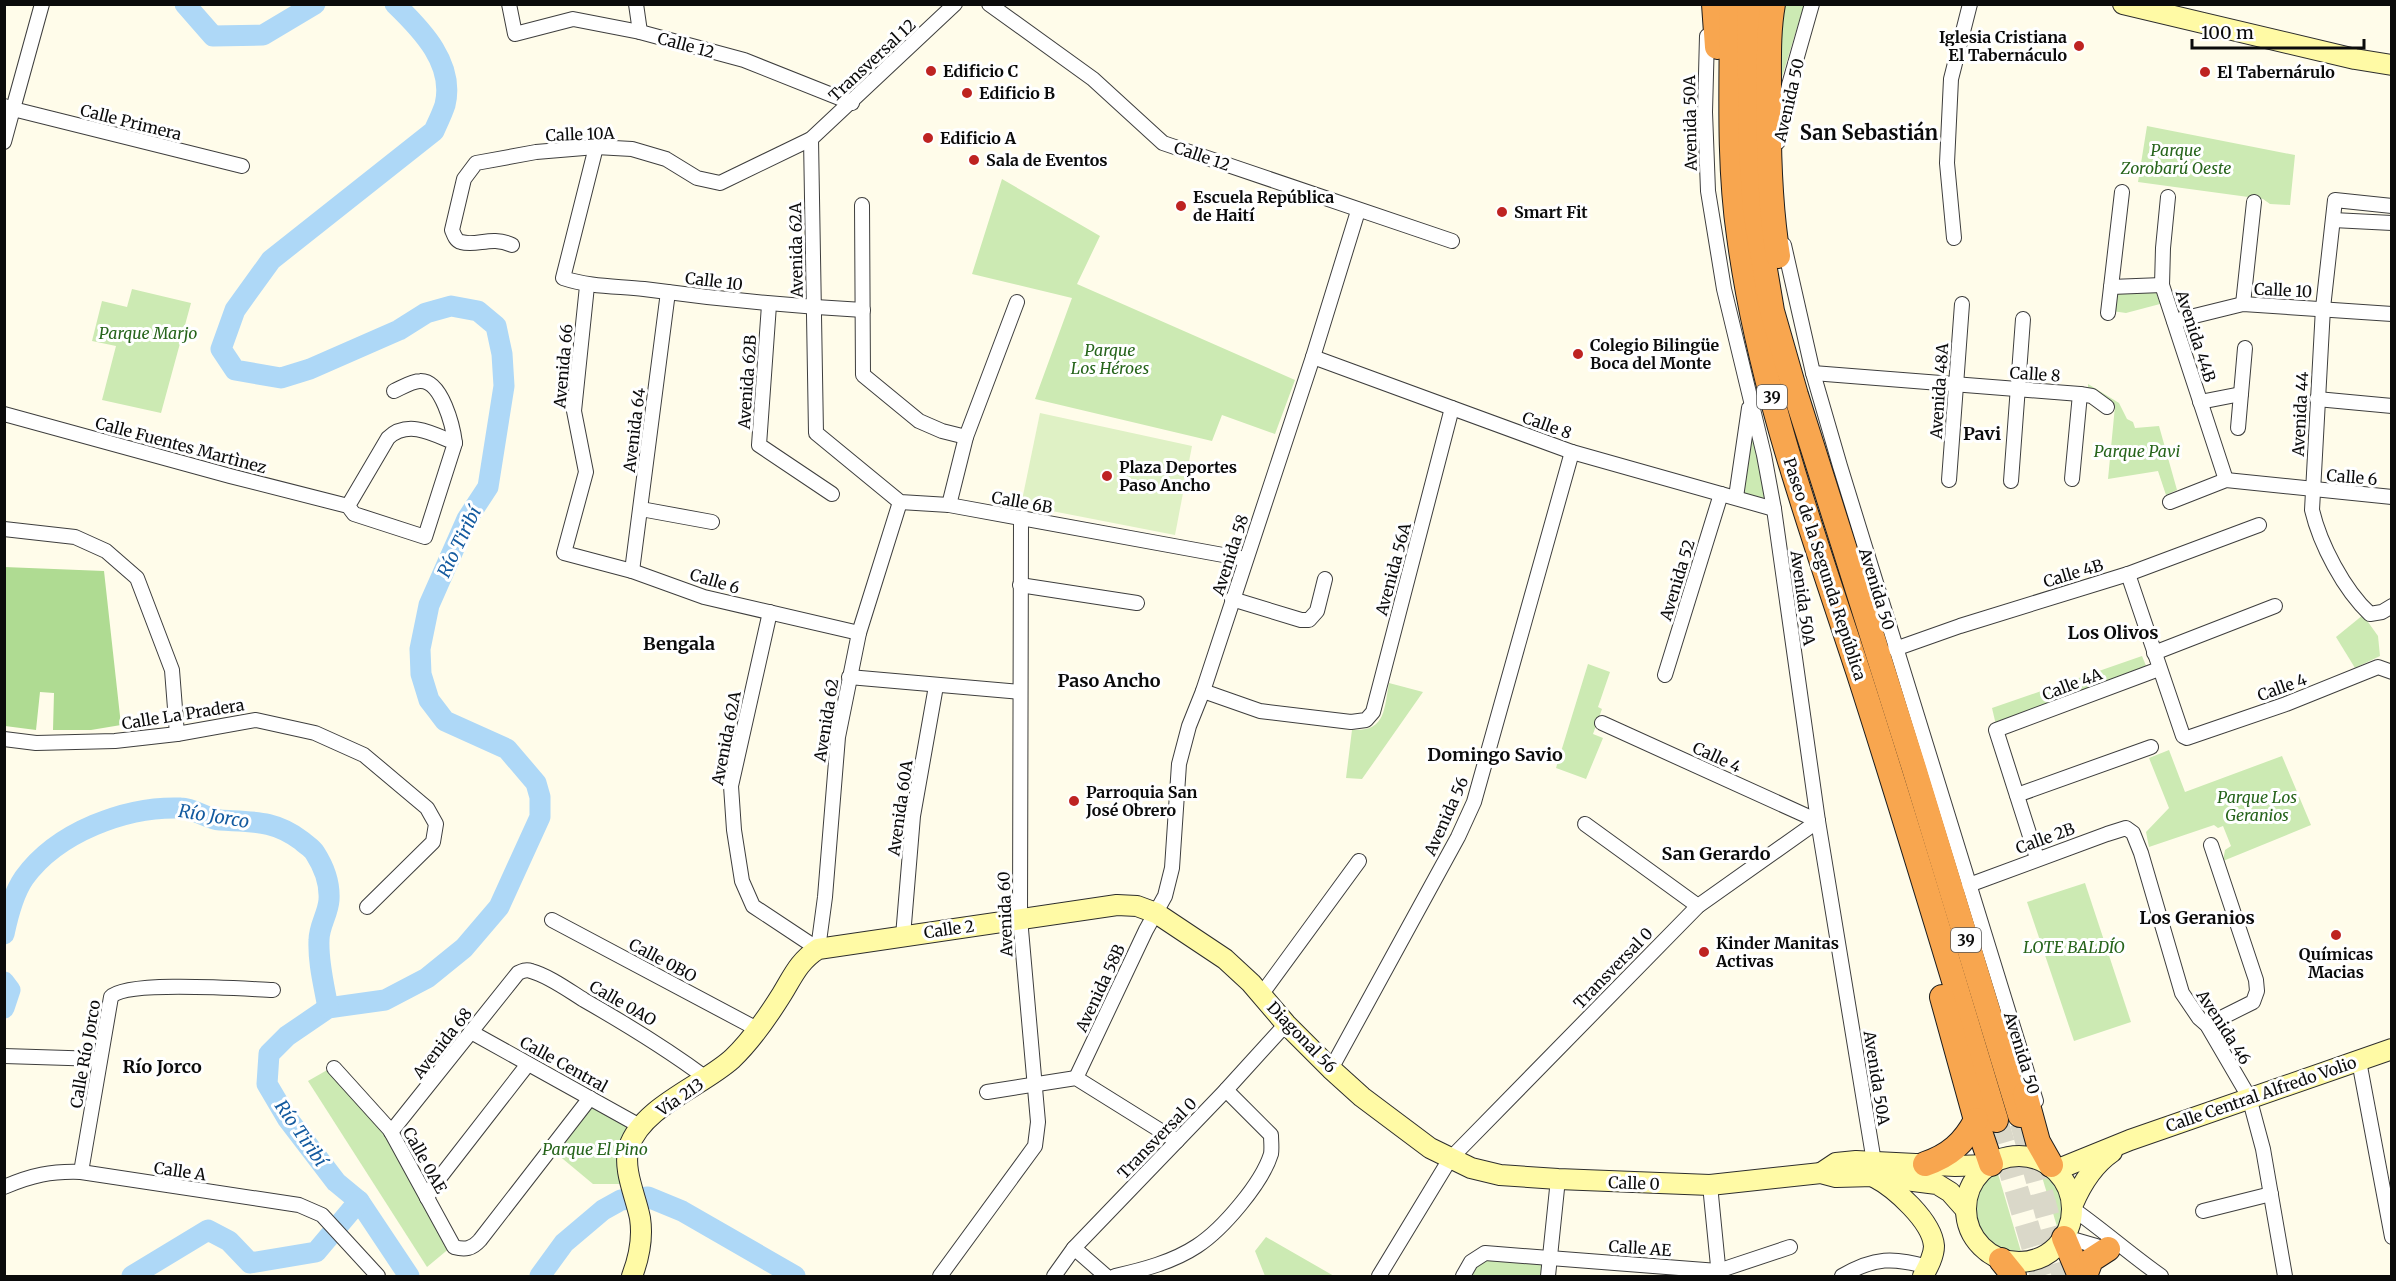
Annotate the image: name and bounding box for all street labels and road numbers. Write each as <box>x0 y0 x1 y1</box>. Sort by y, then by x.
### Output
street label: Transversal 12 <box>824 15 920 105</box>
street label: Calle 12 <box>655 28 717 62</box>
street label: Avenida 50 <box>1769 56 1808 145</box>
street label: Avenida 50A <box>1679 74 1701 172</box>
street label: Calle Primera <box>78 100 184 144</box>
street label: Calle 10A <box>545 123 616 145</box>
street label: Calle 12 <box>1171 137 1233 175</box>
street label: Avenida 62A <box>785 201 807 299</box>
street label: Calle 10 <box>684 268 744 294</box>
street label: Calle 10 <box>2253 278 2313 302</box>
street label: Avenida 44B <box>2171 287 2220 385</box>
street label: Avenida 66 <box>549 323 577 410</box>
street label: Avenida 62B <box>734 334 760 431</box>
street label: Avenida 48A <box>1926 342 1952 441</box>
street label: Calle 8 <box>2009 362 2061 386</box>
street label: Avenida 44 <box>2288 371 2312 458</box>
road number: 39 <box>1757 385 1787 409</box>
street label: Avenida 64 <box>619 386 649 474</box>
street label: Calle 8 <box>1520 407 1574 443</box>
street label: Calle Fuentes Martìnez <box>93 413 269 478</box>
street label: Paseo de la Segunda República <box>1779 455 1871 683</box>
street label: Calle 6 <box>2326 465 2379 489</box>
street label: Calle 6B <box>990 487 1054 517</box>
street label: Avenida 58 <box>1207 512 1252 599</box>
street label: Avenida 56A <box>1371 520 1415 619</box>
street label: Avenida 52 <box>1655 537 1699 624</box>
street label: Avenida 50 <box>1855 545 1899 632</box>
street label: Avenida 50A <box>1786 548 1820 647</box>
street label: Calle 4B <box>2041 554 2106 592</box>
street label: Calle 6 <box>688 564 743 598</box>
street label: Calle 4A <box>2039 663 2105 704</box>
street label: Calle 4 <box>2255 669 2310 705</box>
street label: Avenida 62 <box>809 677 842 764</box>
street label: Avenida 62A <box>707 689 745 788</box>
street label: Calle La Pradera <box>120 694 246 734</box>
street label: Calle 4 <box>1690 737 1745 777</box>
street label: Avenida 60A <box>883 758 917 858</box>
street label: Avenida 56 <box>1419 773 1472 859</box>
street label: Calle 2B <box>2013 818 2078 858</box>
street label: Avenida 60 <box>994 871 1017 958</box>
street label: Calle 2 <box>922 916 976 942</box>
street label: Transversal 0 <box>1569 923 1657 1013</box>
road number: 39 <box>1951 928 1981 952</box>
street label: Calle 0BO <box>626 934 701 986</box>
street label: Avenida 58B <box>1071 941 1129 1036</box>
street label: Calle 0AO <box>586 976 660 1030</box>
street label: Avenida 46 <box>2192 985 2256 1068</box>
street label: Diagonal 56 <box>1263 997 1341 1077</box>
street label: Calle Río Jorco <box>66 998 104 1110</box>
street label: Avenida 68 <box>407 1004 476 1083</box>
street label: Avenida 50 <box>2000 1009 2044 1096</box>
street label: Avenida 50A <box>1859 1028 1894 1128</box>
street label: Calle Central <box>517 1032 611 1096</box>
street label: Calle Central Alfredo Volio <box>2163 1052 2359 1136</box>
street label: Vía 213 <box>652 1074 707 1121</box>
street label: Transversal 0 <box>1113 1093 1201 1183</box>
street label: Calle 0AE <box>399 1123 452 1197</box>
street label: Calle A <box>153 1157 208 1185</box>
street label: Calle 0 <box>1608 1172 1660 1194</box>
street label: Calle AE <box>1608 1236 1673 1260</box>

